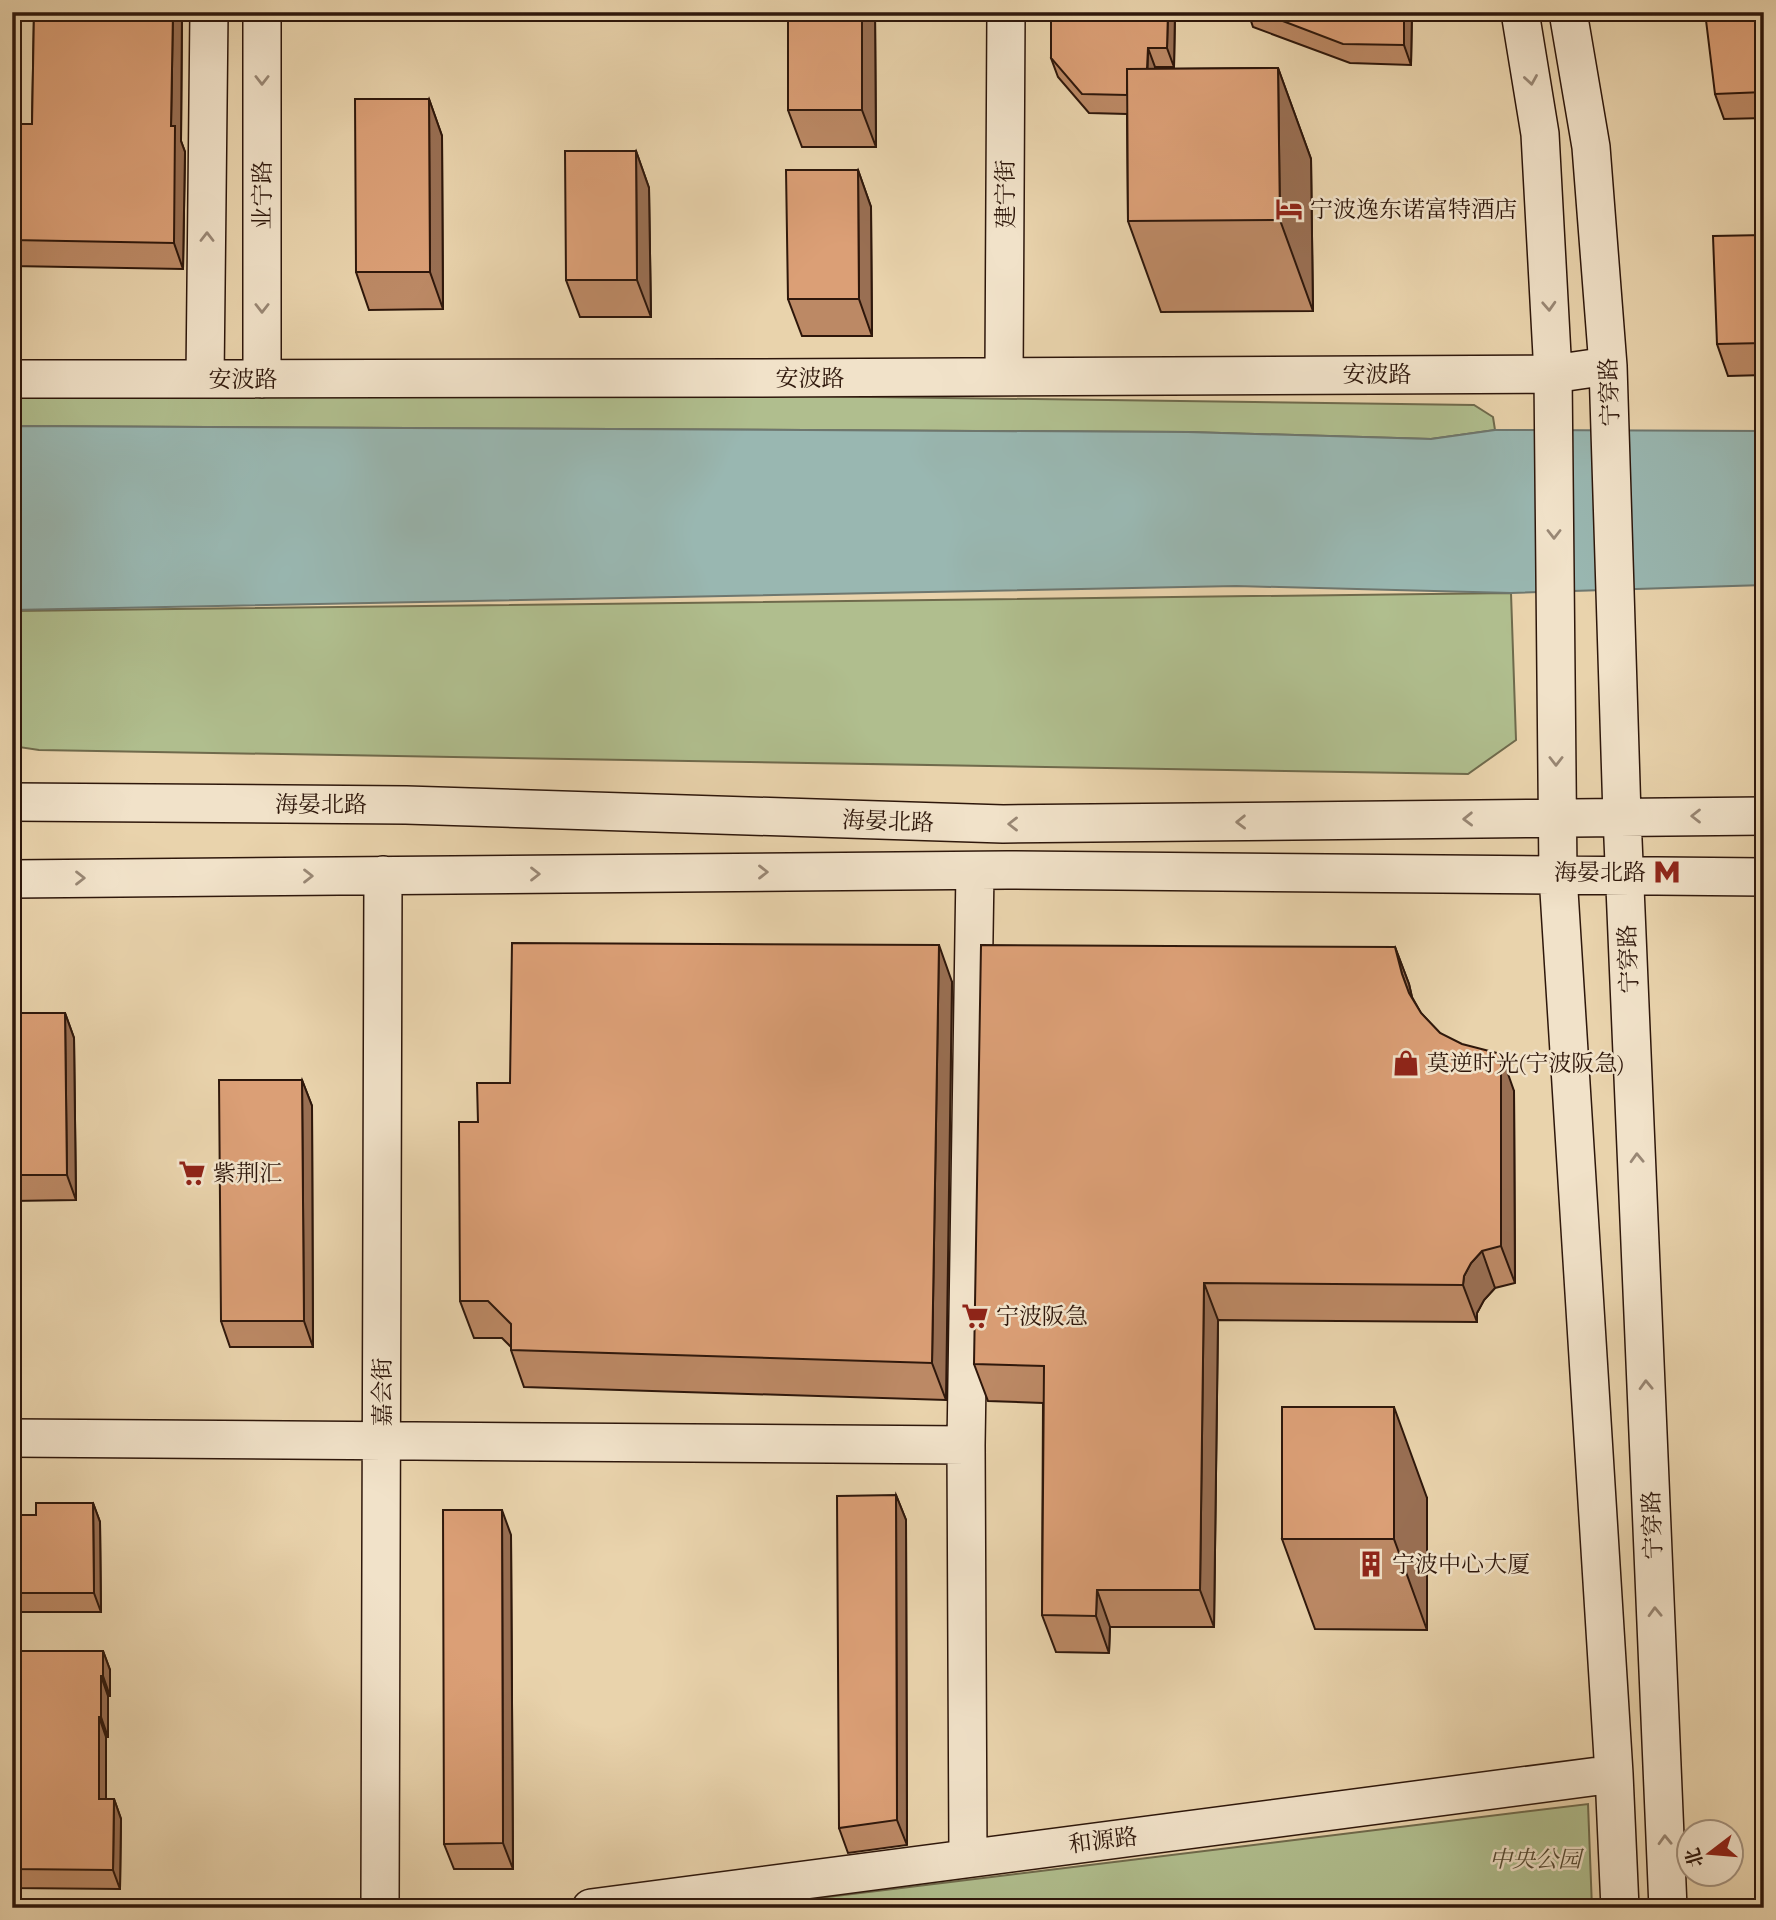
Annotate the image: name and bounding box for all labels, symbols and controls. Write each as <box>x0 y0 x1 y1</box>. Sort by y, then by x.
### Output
one-way arrow <box>1523 74 1538 86</box>
one-way arrow <box>254 76 270 86</box>
street label: 建宁街 <box>992 160 1019 229</box>
street label: 业宁路 <box>249 161 276 230</box>
hotel icon: 宁波逸东诺富特酒店 <box>1274 194 1304 224</box>
place label: 宁波逸东诺富特酒店 <box>1310 196 1517 223</box>
one-way arrow <box>199 231 214 242</box>
one-way arrow <box>1542 301 1557 312</box>
one-way arrow <box>254 303 270 314</box>
street label: 宁穿路 <box>1595 357 1624 427</box>
street label: 安波路 <box>1343 361 1412 388</box>
street label: 安波路 <box>776 365 845 392</box>
street label: 安波路 <box>209 366 278 393</box>
one-way arrow <box>1546 529 1562 539</box>
one-way arrow <box>1548 756 1564 767</box>
street label: 海晏北路 <box>275 791 367 818</box>
street label: 海晏北路 <box>842 806 934 837</box>
one-way arrow <box>1690 808 1700 824</box>
one-way arrow <box>1462 811 1473 827</box>
one-way arrow <box>1235 814 1246 829</box>
one-way arrow <box>1007 816 1018 832</box>
metro station icon: 海晏北路 <box>1652 857 1682 887</box>
place label: 海晏北路 <box>1554 859 1646 886</box>
one-way arrow <box>758 864 769 880</box>
one-way arrow <box>531 866 541 882</box>
one-way arrow <box>303 868 314 884</box>
one-way arrow <box>76 870 86 886</box>
street label: 宁穿路 <box>1614 924 1643 994</box>
shop icon: 莫逆时光(宁波阪急) <box>1391 1048 1421 1078</box>
place label: 莫逆时光(宁波阪急) <box>1427 1050 1624 1077</box>
one-way arrow <box>1629 1152 1644 1163</box>
supermarket icon: 紫荆汇 <box>177 1158 207 1188</box>
place label: 紫荆汇 <box>213 1160 282 1187</box>
supermarket icon: 宁波阪急 <box>960 1301 990 1331</box>
place label: 宁波阪急 <box>996 1303 1088 1330</box>
street label: 嘉会街 <box>369 1358 396 1427</box>
one-way arrow <box>1638 1379 1653 1390</box>
street label: 宁穿路 <box>1638 1490 1667 1560</box>
building icon: 宁波中心大厦 <box>1356 1549 1386 1579</box>
place label: 宁波中心大厦 <box>1392 1551 1530 1578</box>
one-way arrow <box>1648 1606 1663 1617</box>
north arrow <box>1674 1818 1744 1888</box>
street label: 和源路 <box>1067 1823 1139 1858</box>
one-way arrow <box>1657 1834 1672 1845</box>
text: 北 <box>1681 1845 1708 1870</box>
park label: 中央公园 <box>1489 1846 1585 1873</box>

